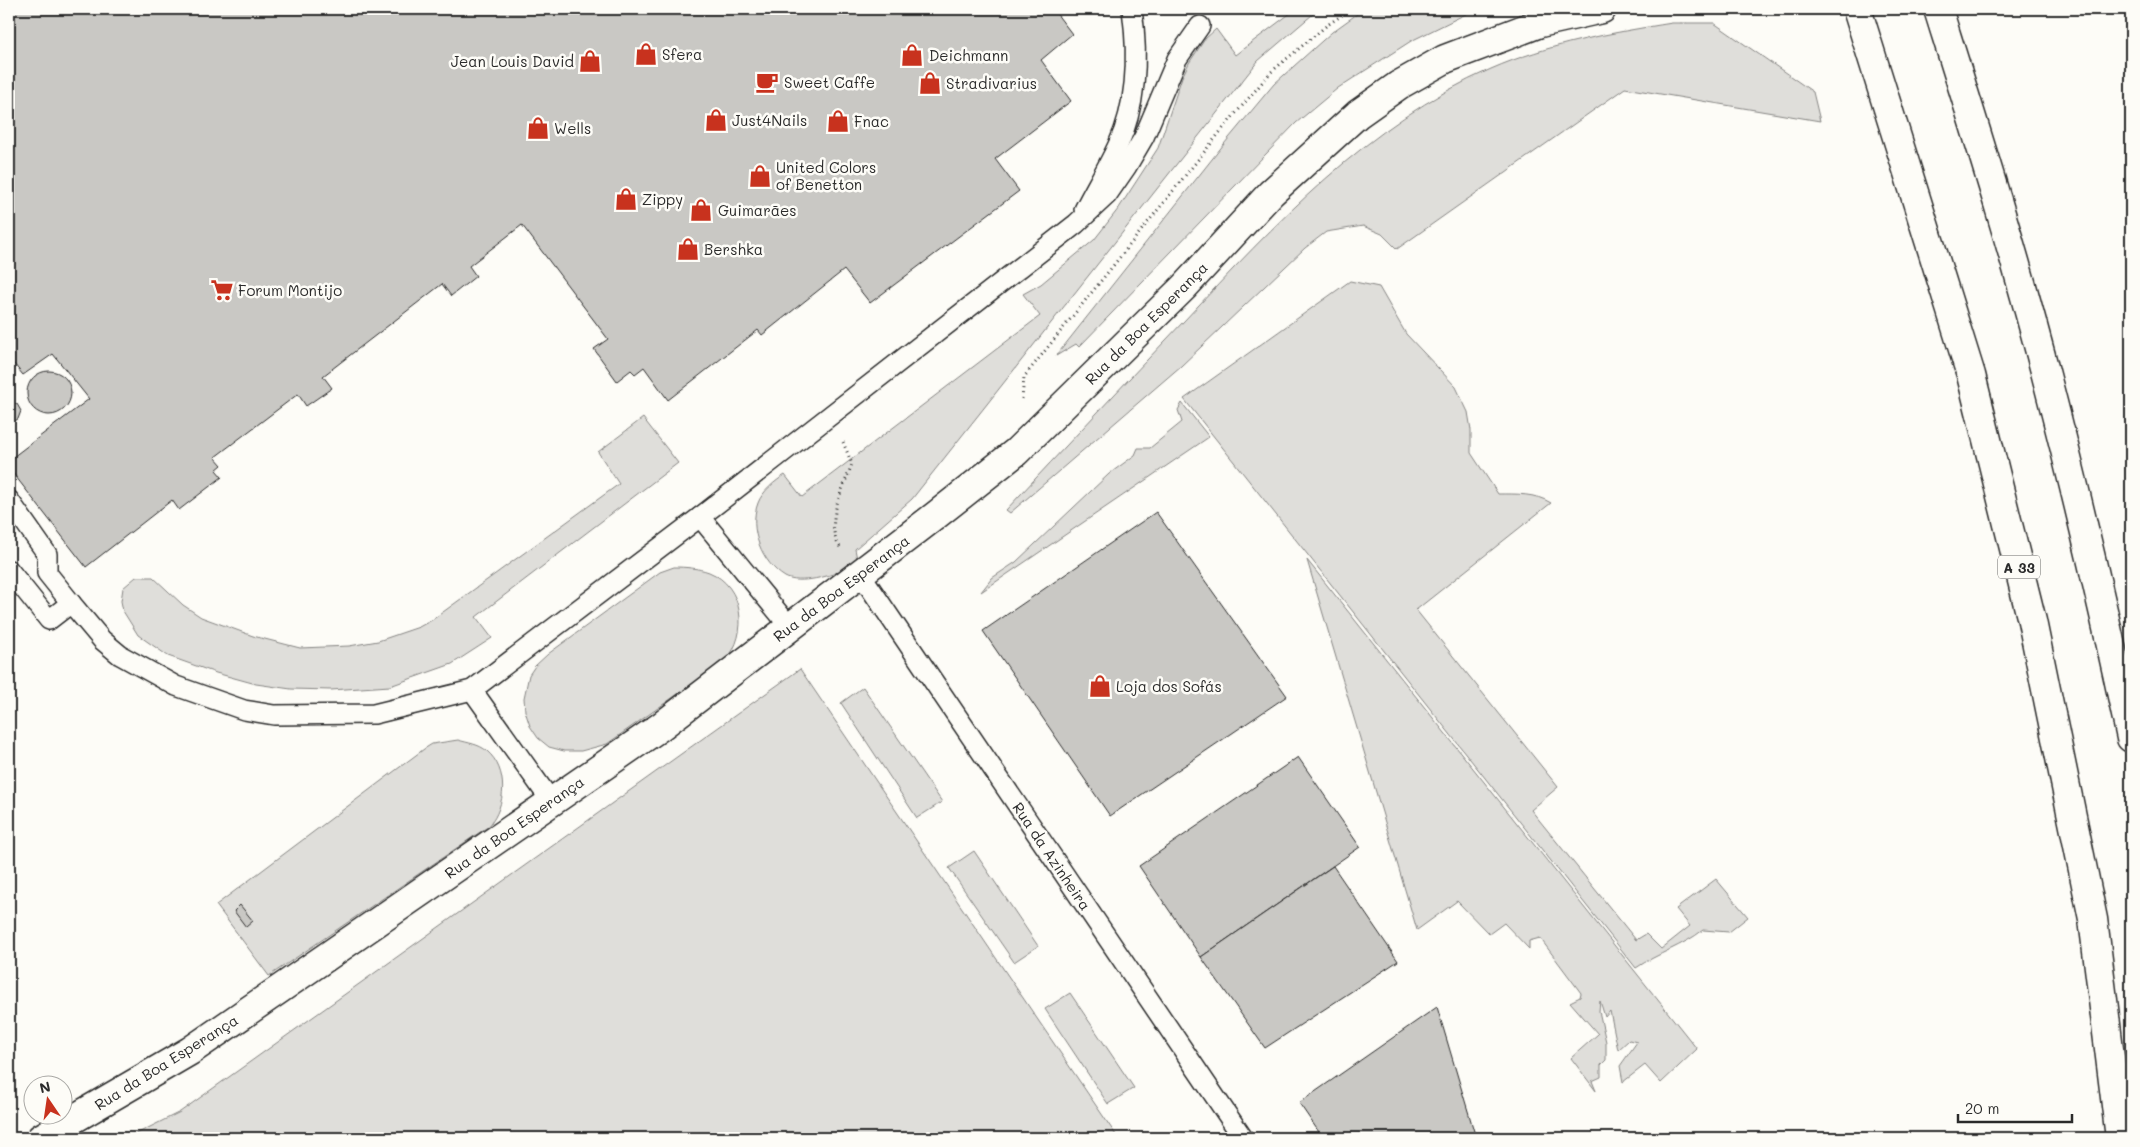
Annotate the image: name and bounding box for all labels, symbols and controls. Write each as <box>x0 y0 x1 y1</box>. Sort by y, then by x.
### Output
shop icon: Sfera <box>633 41 659 67</box>
shop icon: Deichmann <box>899 42 925 68</box>
place label: Sfera <box>662 44 702 64</box>
place label: Deichmann <box>929 45 1008 65</box>
shop icon: Jean Louis David <box>577 48 603 74</box>
place label: Jean Louis David <box>451 51 574 71</box>
cafe icon: Sweet Caffe <box>754 69 780 95</box>
shop icon: Stradivarius <box>917 70 943 96</box>
place label: Sweet Caffe <box>784 72 875 92</box>
place label: Stradivarius <box>946 73 1037 93</box>
shop icon: Just4Nails <box>703 107 729 133</box>
shop icon: Fnac <box>825 108 851 134</box>
place label: Just4Nails <box>732 110 807 130</box>
place label: Fnac <box>854 111 889 131</box>
shop icon: Wells <box>525 115 551 141</box>
place label: Wells <box>554 118 591 138</box>
place label: United Colors of Benetton <box>776 157 876 194</box>
shop icon: United Colors of Benetton <box>747 163 773 189</box>
shop icon: Zippy <box>613 186 639 212</box>
place label: Zippy <box>642 189 683 209</box>
shop icon: Guimarães <box>688 197 714 223</box>
place label: Guimarães <box>718 200 797 220</box>
shop icon: Bershka <box>675 236 701 262</box>
place label: Bershka <box>704 239 763 259</box>
street label: Rua da Boa Esperança <box>1080 257 1212 389</box>
supermarket icon: Forum Montijo <box>209 277 235 303</box>
place label: Forum Montijo <box>238 280 342 300</box>
street label: Rua da Boa Esperança <box>769 530 913 646</box>
road number: A 33 <box>1998 556 2040 578</box>
shop icon: Loja dos Sofás <box>1087 673 1113 699</box>
place label: Loja dos Sofás <box>1116 676 1222 696</box>
street label: Rua da Boa Esperança <box>440 771 588 883</box>
street label: Rua da Azinheira <box>1008 798 1096 914</box>
street label: Rua da Boa Esperança <box>90 1010 242 1114</box>
north arrow <box>22 1074 72 1124</box>
text: N <box>38 1076 52 1097</box>
scale bar <box>1958 1092 2071 1124</box>
text: 20 m <box>1965 1098 1999 1118</box>

